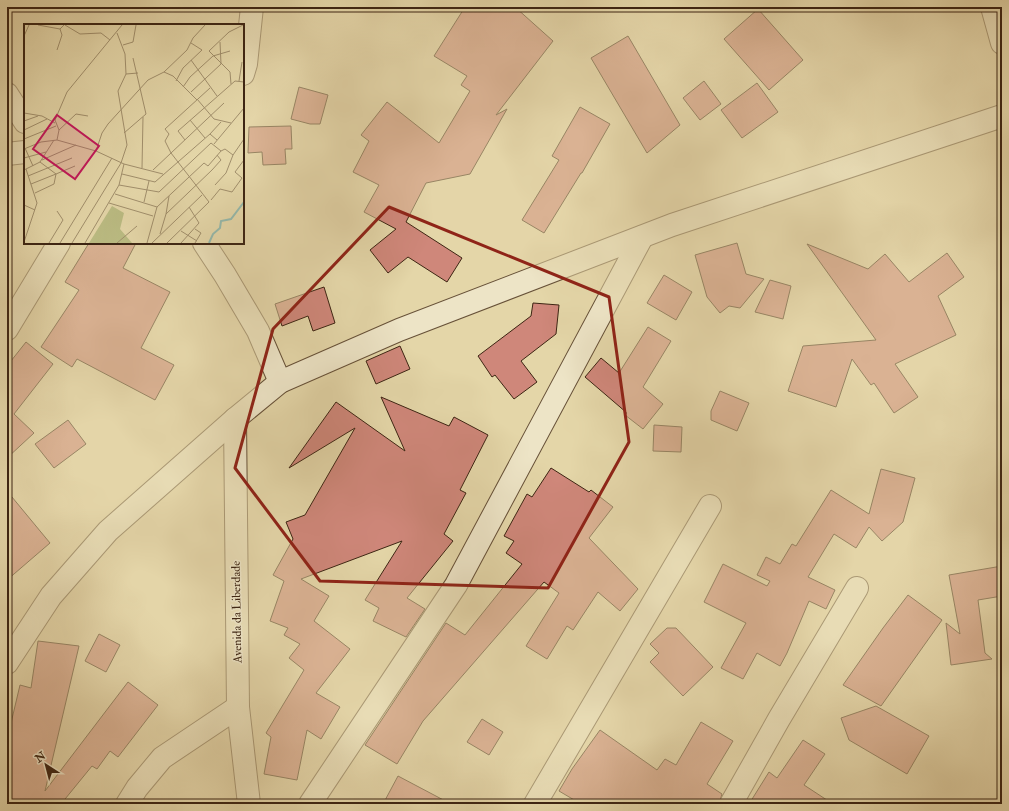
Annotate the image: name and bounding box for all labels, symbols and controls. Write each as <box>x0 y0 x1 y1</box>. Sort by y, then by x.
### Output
inset map <box>24 24 244 244</box>
street label: Avenida da Liberdade <box>229 561 245 664</box>
north arrow <box>26 745 66 785</box>
text: N <box>32 748 49 766</box>

